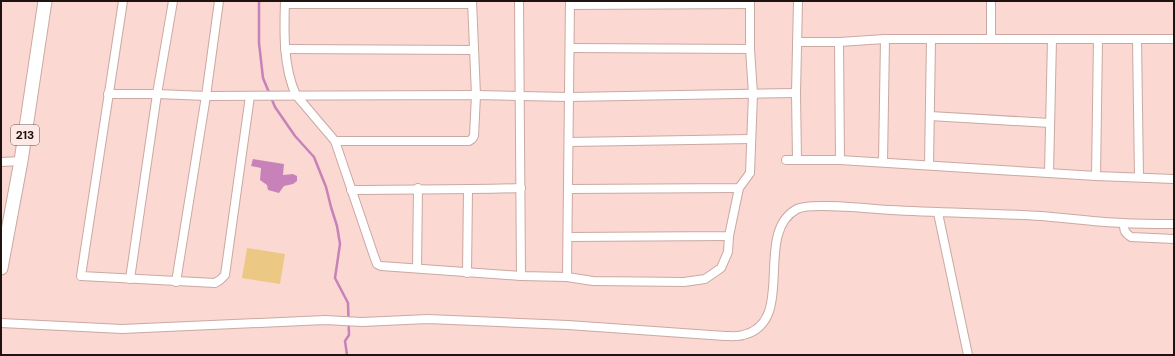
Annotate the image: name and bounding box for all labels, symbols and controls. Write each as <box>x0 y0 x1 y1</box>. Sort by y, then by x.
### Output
road number: 213 <box>11 125 39 145</box>

